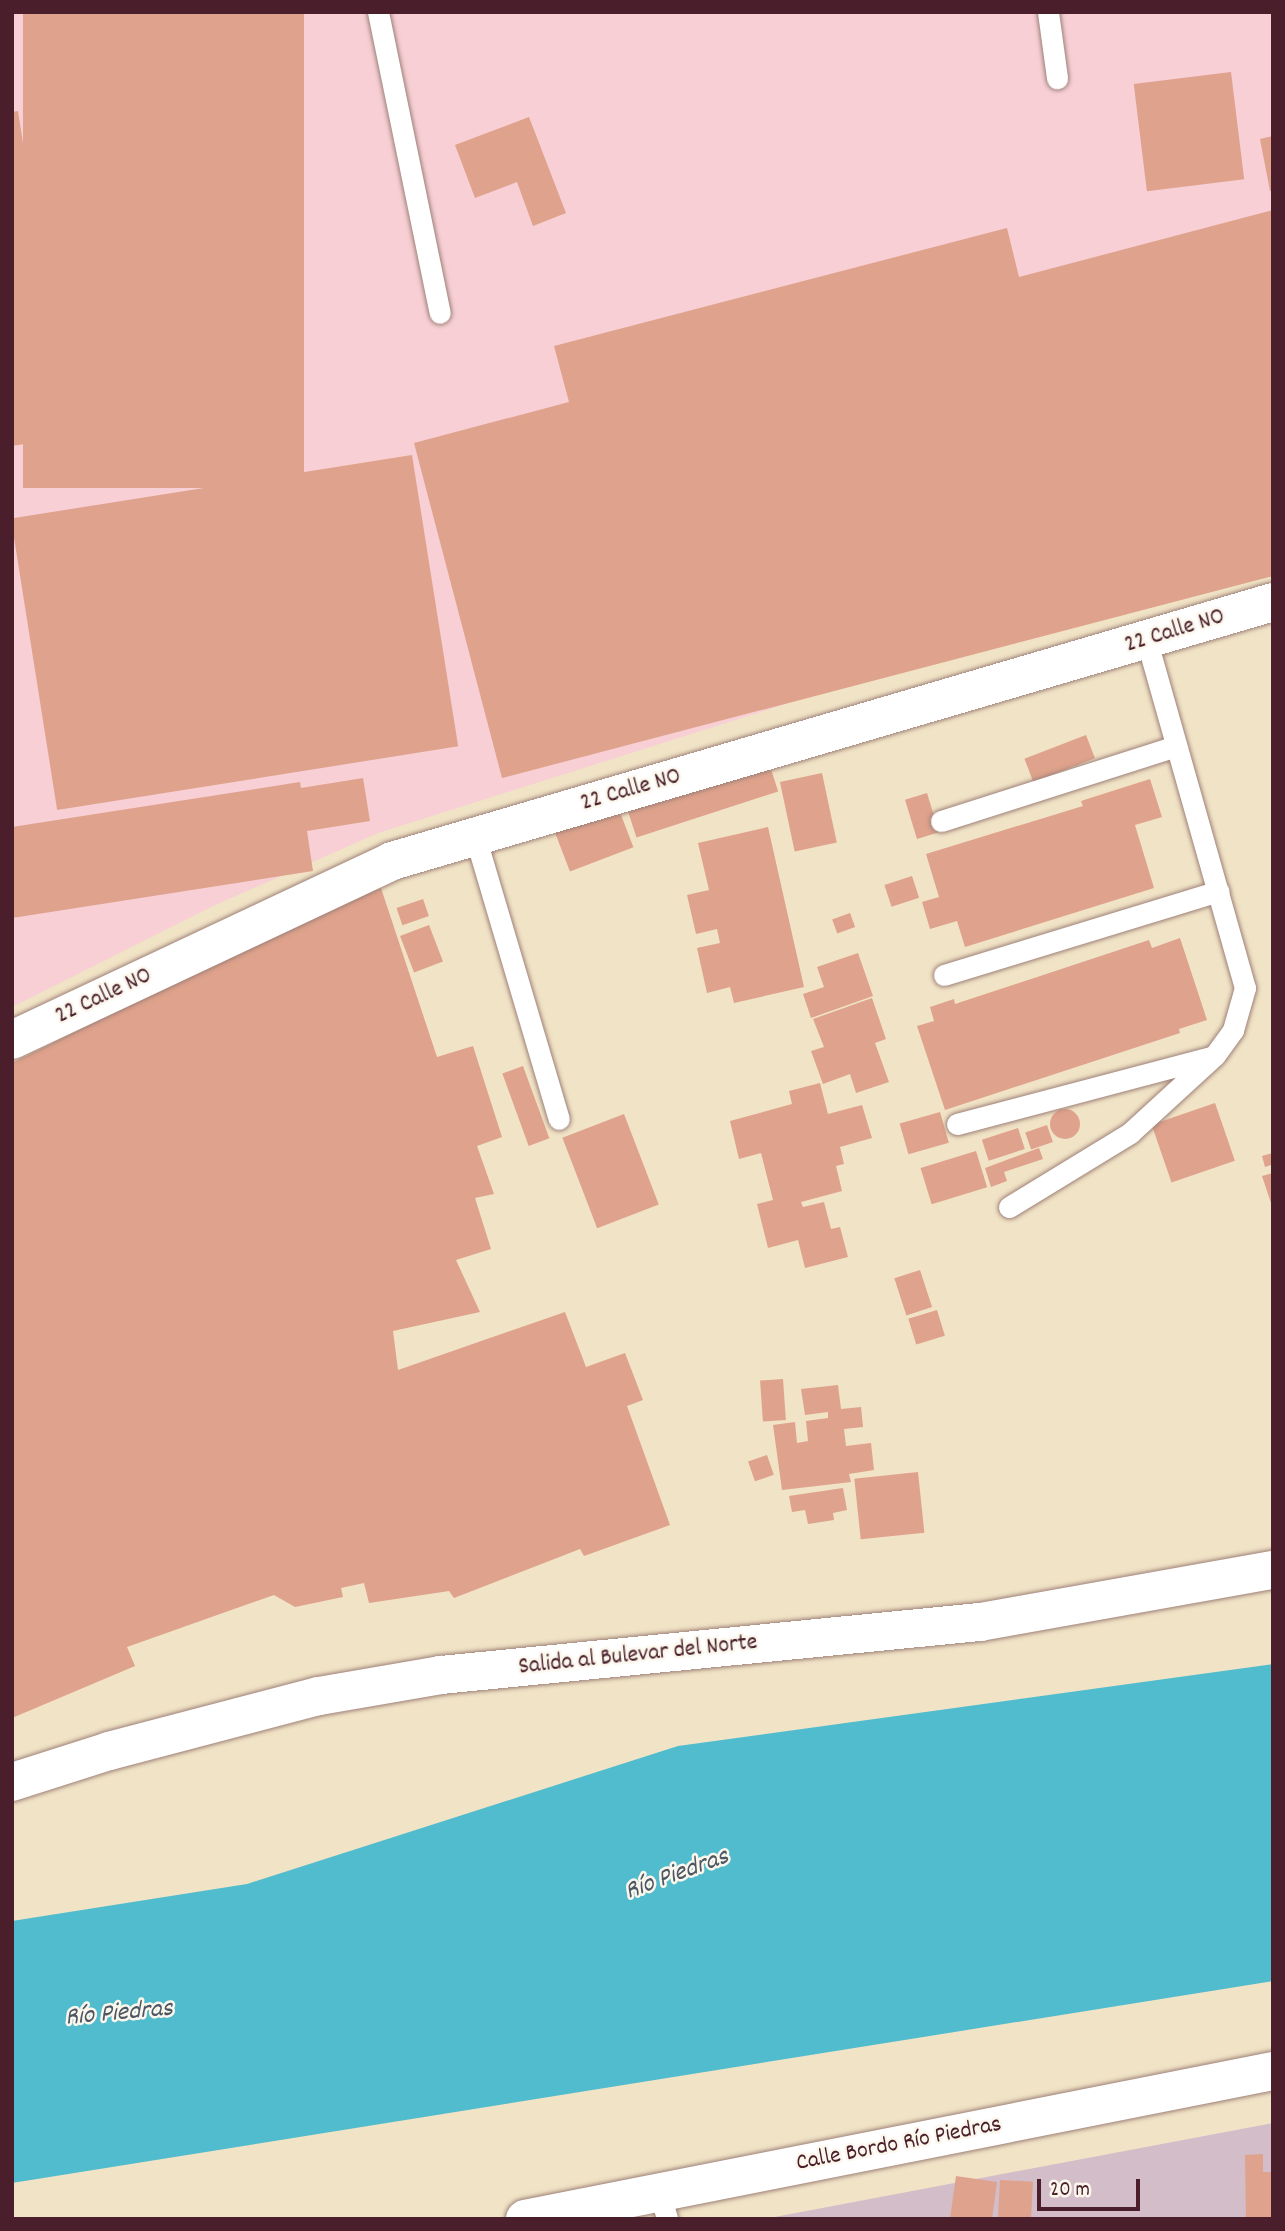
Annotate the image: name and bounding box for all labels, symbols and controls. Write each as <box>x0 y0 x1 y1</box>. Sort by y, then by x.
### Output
street label: 22 Calle NO <box>1122 603 1228 661</box>
street label: 22 Calle NO <box>578 763 684 819</box>
street label: 22 Calle NO <box>51 962 157 1032</box>
street label: Salida al Bulevar del Norte <box>517 1629 759 1683</box>
water label: Río Piedras <box>621 1842 733 1908</box>
water label: Río Piedras <box>64 1994 174 2034</box>
street label: Calle Bordo Río Piedras <box>794 2111 1004 2179</box>
scale bar <box>1040 2164 1143 2208</box>
text: 20 m <box>1050 2176 1090 2206</box>

